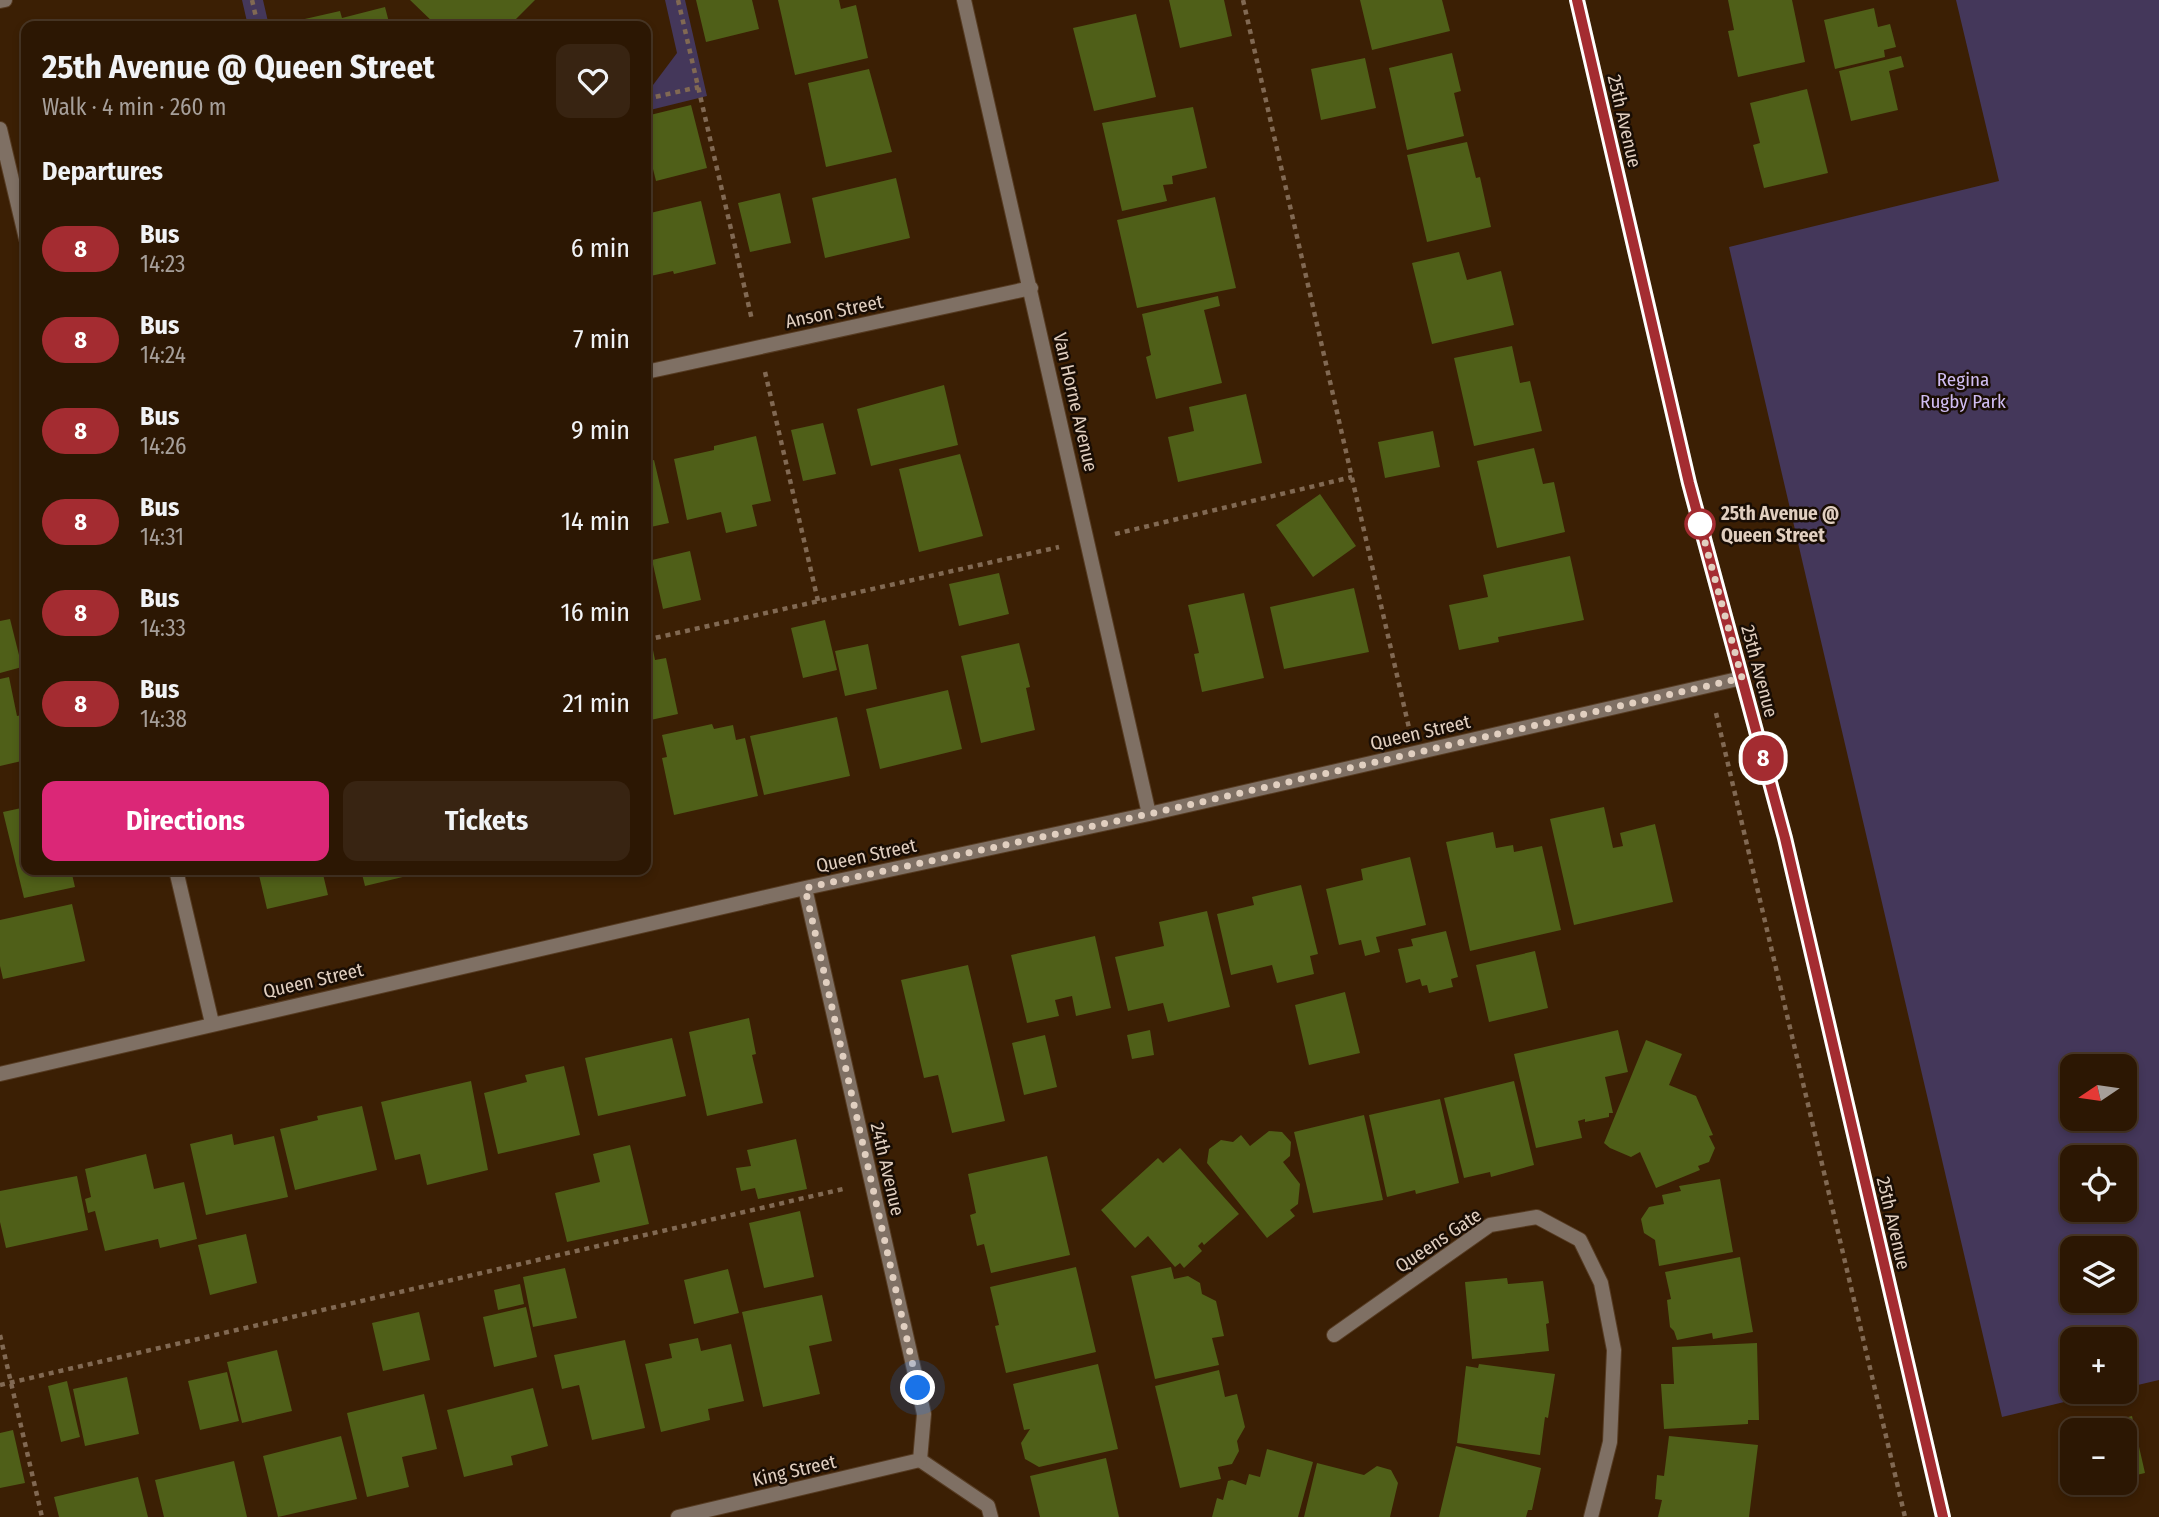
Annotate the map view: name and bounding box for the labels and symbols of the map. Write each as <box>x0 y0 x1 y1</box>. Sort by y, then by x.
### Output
street label: 25th Avenue <box>1603 72 1646 170</box>
street label: Anson Street <box>783 290 886 333</box>
street label: Van Horne Avenue <box>1048 330 1103 474</box>
park label: Regina Rugby Park <box>1920 368 2006 413</box>
place label: 25th Avenue @ Queen Street <box>1720 502 1839 547</box>
marker: 25th Avenue @ Queen Street <box>1685 509 1715 539</box>
street label: 25th Avenue <box>1736 622 1783 720</box>
street label: Queen Street <box>1368 710 1473 755</box>
line badge: 8 <box>1740 735 1786 781</box>
street label: Queen Street <box>814 833 919 877</box>
street label: Queen Street <box>261 958 366 1003</box>
north arrow <box>2060 1054 2137 1130</box>
street label: 24th Avenue <box>866 1120 909 1218</box>
street label: 25th Avenue <box>1872 1174 1915 1272</box>
street label: Queens Gate <box>1391 1203 1486 1278</box>
your location <box>900 1370 935 1405</box>
street label: King Street <box>750 1450 839 1491</box>

